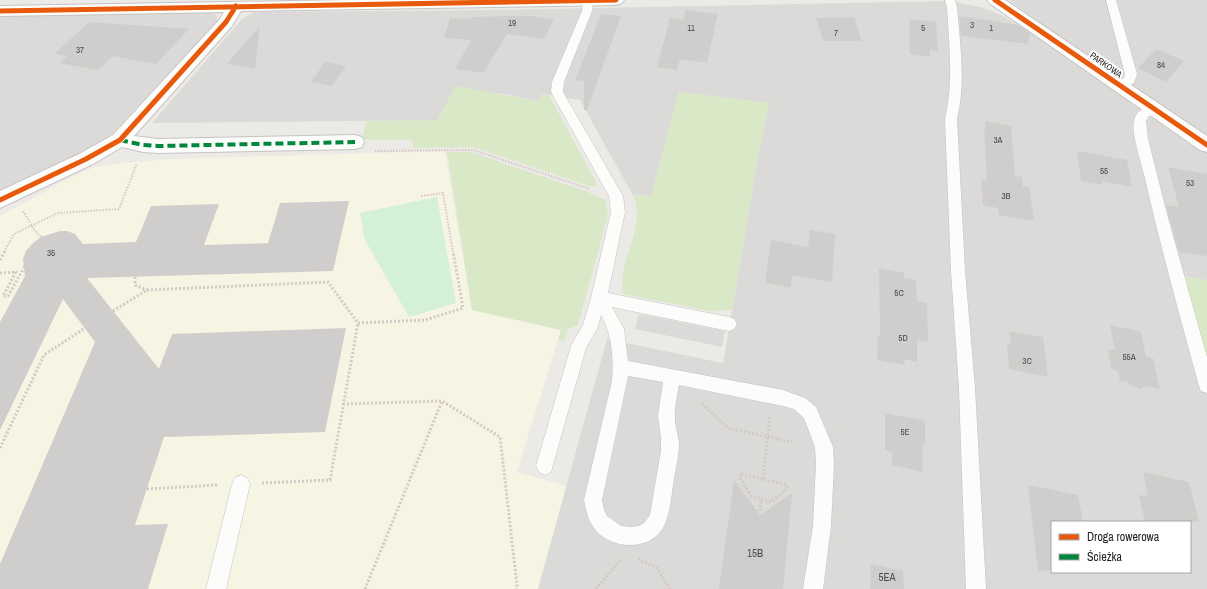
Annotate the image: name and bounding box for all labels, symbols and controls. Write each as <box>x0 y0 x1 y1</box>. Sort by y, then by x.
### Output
house number: 19 <box>508 17 516 29</box>
house number: 3 <box>970 19 974 31</box>
house number: 11 <box>687 22 695 34</box>
house number: 5 <box>921 22 925 34</box>
house number: 1 <box>989 22 993 34</box>
house number: 7 <box>834 27 838 39</box>
house number: 37 <box>76 44 84 56</box>
street label: PARKOWA <box>1087 49 1125 81</box>
house number: 84 <box>1157 59 1165 71</box>
house number: 3A <box>993 134 1003 146</box>
house number: 55 <box>1100 165 1108 177</box>
house number: 53 <box>1186 177 1194 189</box>
house number: 3B <box>1001 190 1011 202</box>
house number: 35 <box>47 247 55 259</box>
house number: 5C <box>894 287 904 299</box>
house number: 5D <box>898 332 908 344</box>
house number: 55A <box>1122 351 1136 363</box>
house number: 3C <box>1022 355 1032 367</box>
house number: 5E <box>900 426 910 438</box>
legend <box>1051 521 1191 573</box>
text: Droga rowerowa <box>1087 529 1160 545</box>
house number: 15B <box>747 546 763 560</box>
text: Ścieżka <box>1087 549 1123 565</box>
house number: 5EA <box>878 570 897 584</box>

